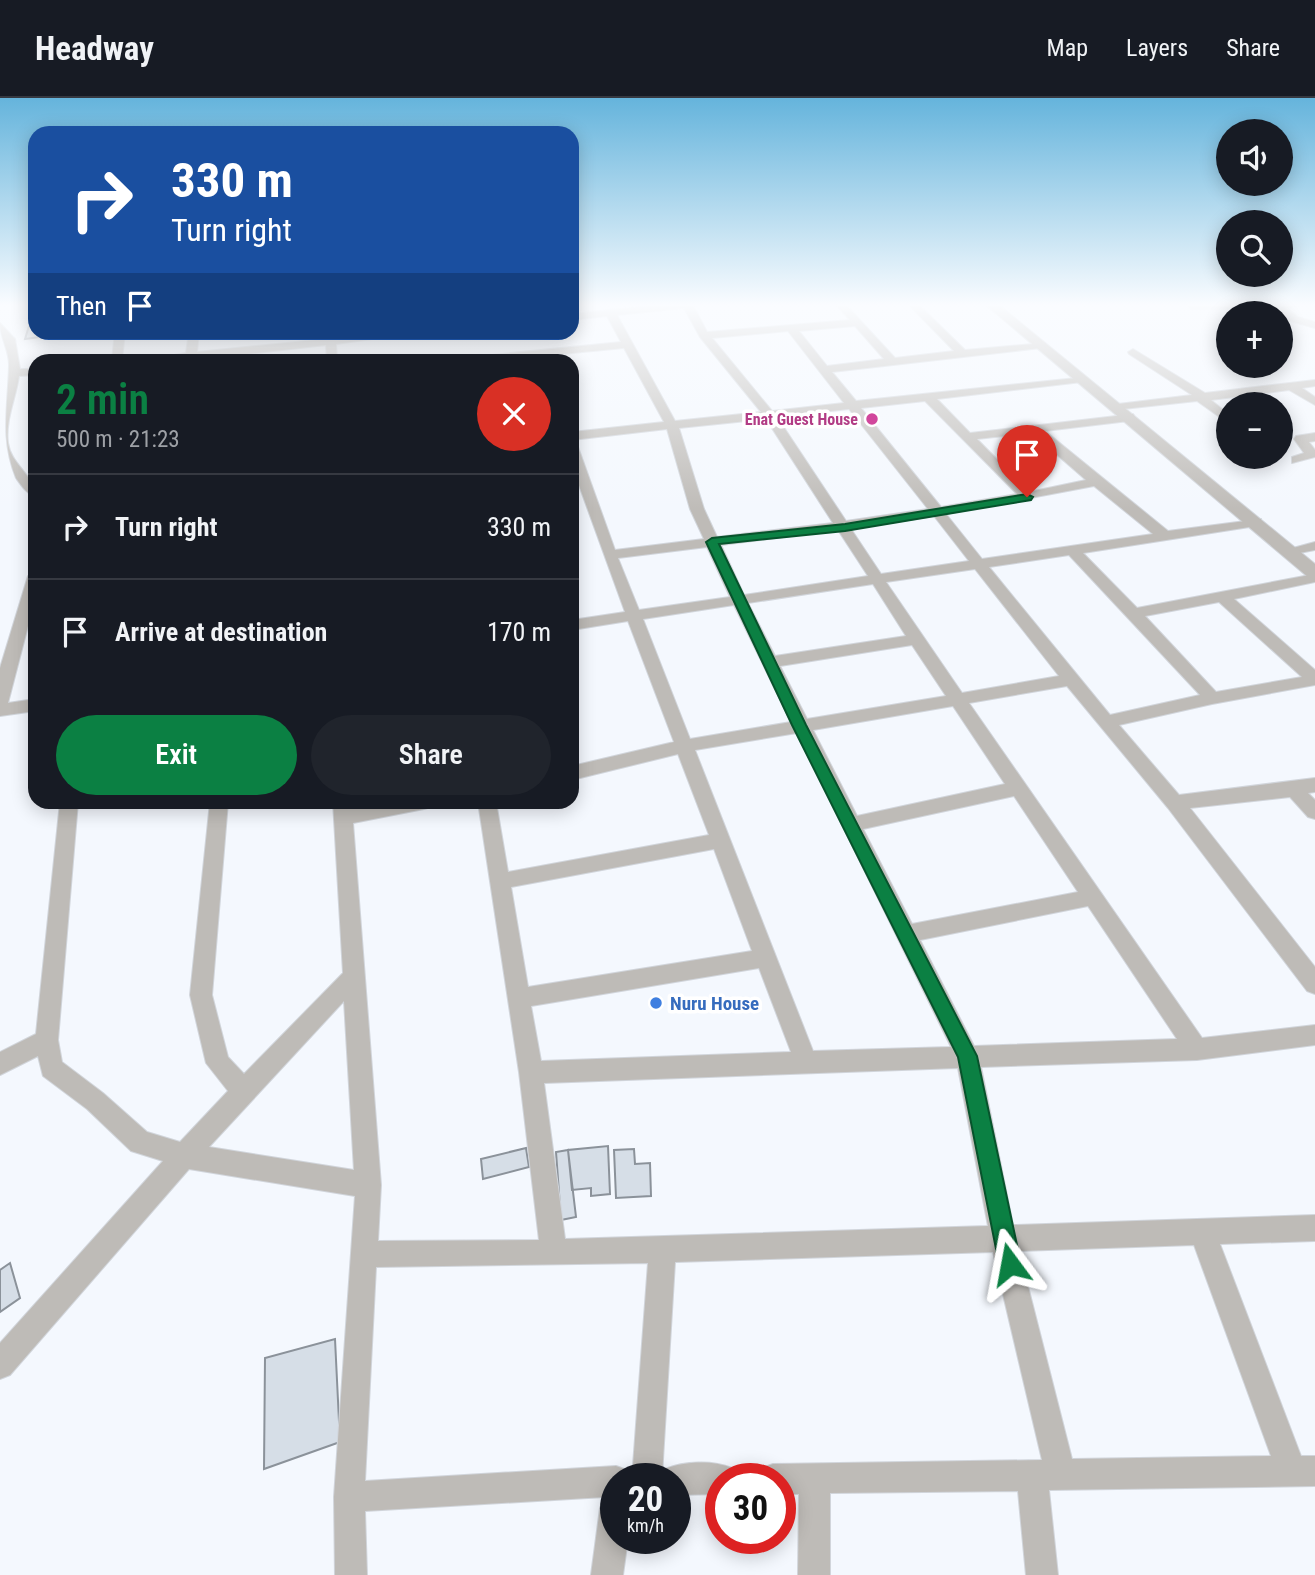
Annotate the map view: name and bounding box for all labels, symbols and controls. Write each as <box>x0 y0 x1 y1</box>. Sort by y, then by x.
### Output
text: Headway <box>35 29 154 68</box>
text: Map <box>1047 34 1088 62</box>
text: Layers <box>1126 34 1188 62</box>
text: Share <box>1226 34 1280 62</box>
map controls <box>1216 119 1293 469</box>
button: sound <box>1216 119 1293 196</box>
text: 330 m <box>171 152 293 209</box>
icon: right <box>56 154 147 245</box>
button: search <box>1216 210 1293 287</box>
text: Turn right <box>171 211 292 249</box>
icon: arrive <box>121 287 159 325</box>
text: Then <box>56 291 107 321</box>
button: + <box>1216 301 1293 378</box>
text: 2 min <box>56 375 149 424</box>
button: close <box>477 377 551 451</box>
button: − <box>1216 392 1293 469</box>
place label: Enat Guest House <box>745 410 858 429</box>
marker: Enat Guest House <box>864 411 880 427</box>
pin <box>997 425 1057 497</box>
text: 500 m · 21:23 <box>56 426 180 453</box>
icon: arrive <box>1008 436 1046 474</box>
icon: right <box>56 508 94 546</box>
text: Turn right <box>115 512 217 542</box>
text: 330 m <box>487 512 551 542</box>
icon: arrive <box>56 613 94 651</box>
text: Arrive at destination <box>115 617 327 647</box>
text: 170 m <box>487 617 551 647</box>
button: Exit <box>56 715 297 795</box>
button: Share <box>311 715 551 795</box>
place label: Nuru House <box>670 992 759 1015</box>
marker: Nuru House <box>648 995 664 1011</box>
position arrow <box>973 1227 1047 1301</box>
speed limit sign: 30 <box>705 1463 796 1554</box>
text: 20 <box>628 1479 663 1520</box>
text: km/h <box>627 1515 664 1536</box>

